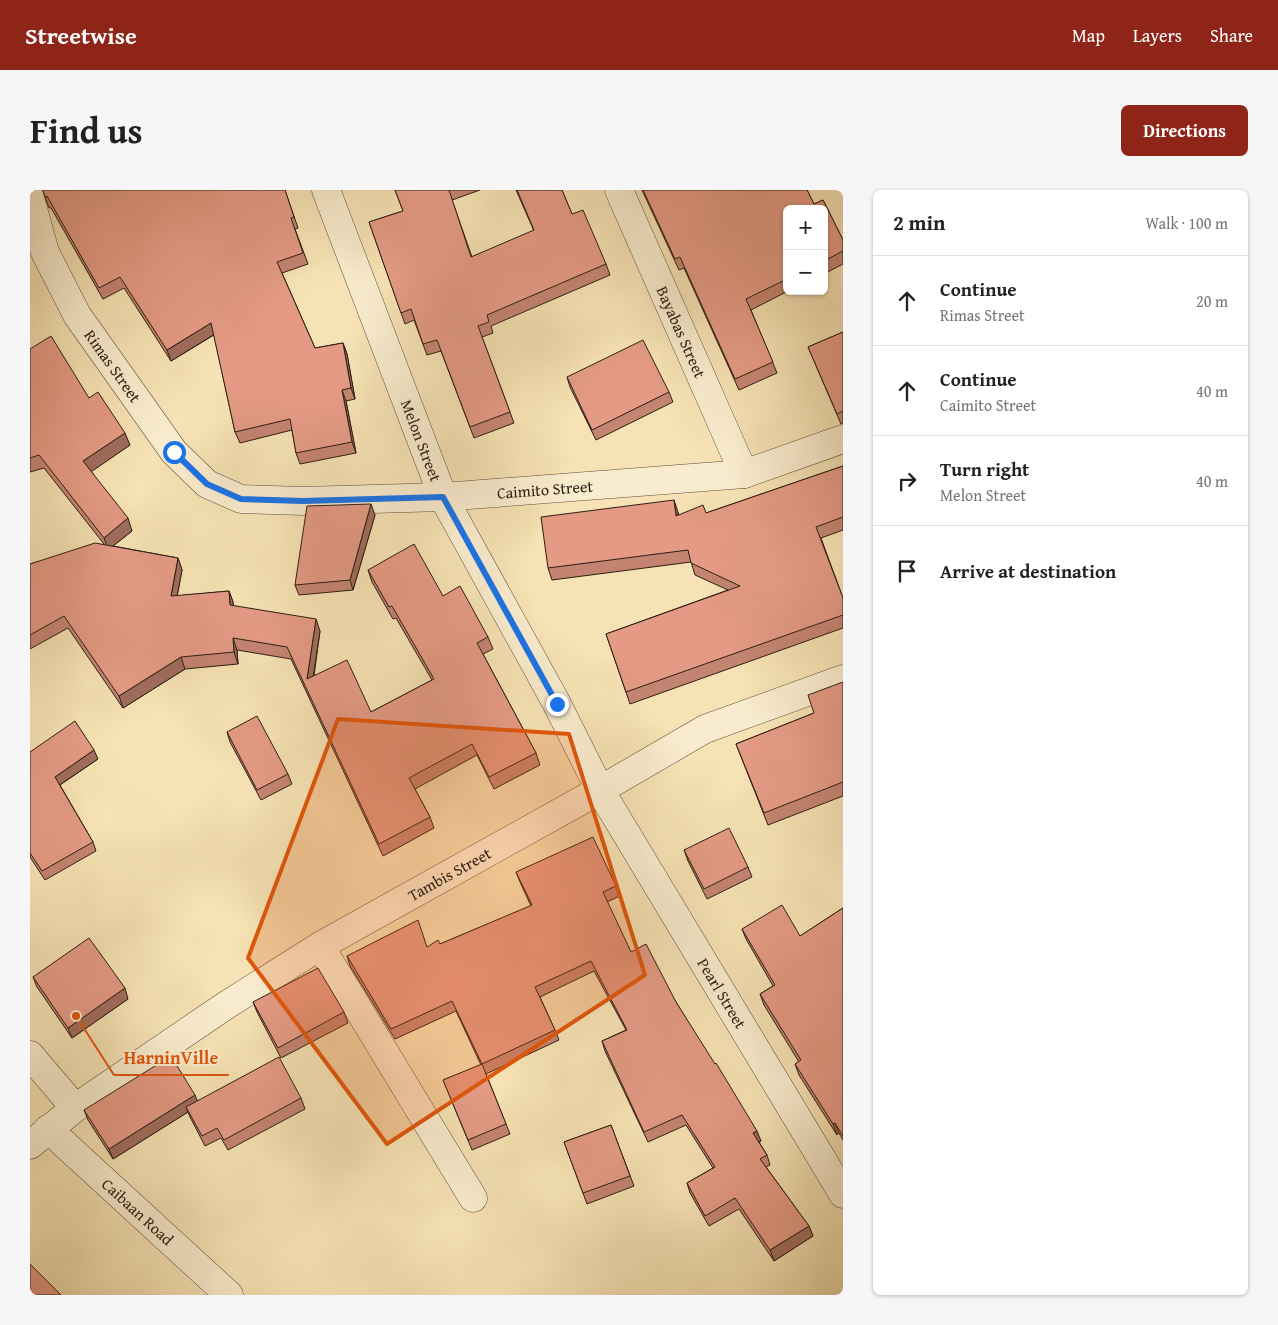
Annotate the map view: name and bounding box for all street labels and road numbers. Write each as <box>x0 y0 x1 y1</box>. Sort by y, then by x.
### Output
street label: Bayabas Street <box>651 282 712 382</box>
street label: Rimas Street <box>79 324 147 408</box>
street label: Melon Street <box>395 396 448 485</box>
street label: Caimito Street <box>496 474 594 505</box>
street label: Tambis Street <box>403 841 496 907</box>
street label: Pearl Street <box>692 953 753 1033</box>
street label: Caibaan Road <box>97 1172 180 1251</box>

